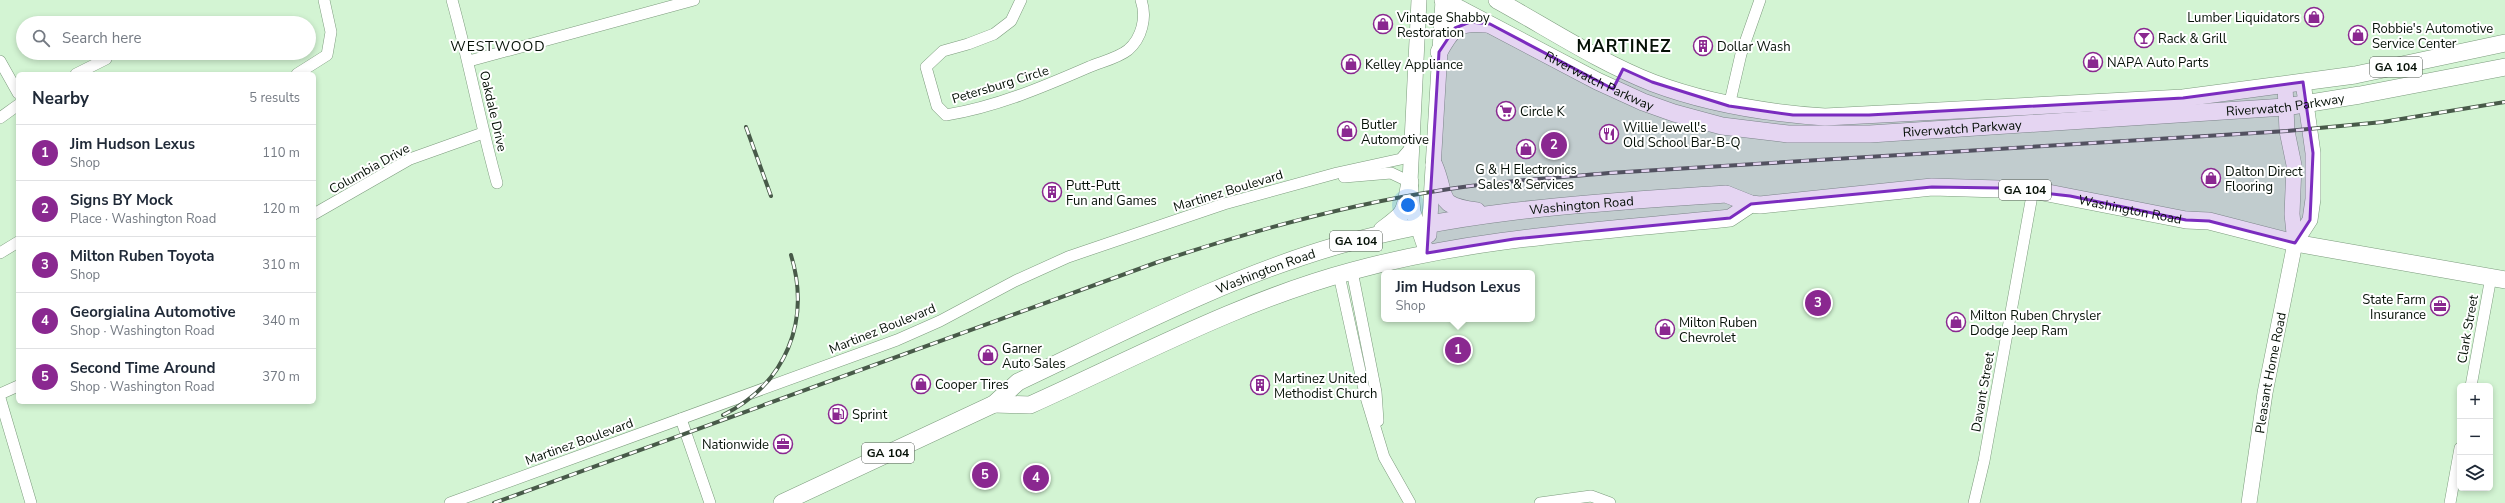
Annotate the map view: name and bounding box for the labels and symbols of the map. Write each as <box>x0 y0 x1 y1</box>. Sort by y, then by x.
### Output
shop icon: Lumber Liquidators <box>2303 6 2325 28</box>
place label: Vintage Shabby Restoration <box>1396 9 1490 42</box>
place label: Lumber Liquidators <box>2187 9 2300 27</box>
shop icon: Vintage Shabby Restoration <box>1372 13 1394 35</box>
place label: Robbie's Automotive Service Center <box>2372 20 2493 53</box>
shop icon: Robbie's Automotive Service Center <box>2347 24 2369 46</box>
bar icon: Rack & Grill <box>2133 27 2155 49</box>
place label: Rack & Grill <box>2158 30 2227 48</box>
district label: MARTINEZ <box>1576 35 1672 58</box>
building icon: Dollar Wash <box>1692 35 1714 57</box>
district label: WESTWOOD <box>450 37 546 56</box>
place label: Dollar Wash <box>1717 38 1791 56</box>
street label: Riverwatch Parkway <box>1541 47 1656 115</box>
shop icon: NAPA Auto Parts <box>2082 51 2104 73</box>
shop icon: Kelley Appliance <box>1340 53 1362 75</box>
place label: NAPA Auto Parts <box>2107 54 2209 72</box>
place label: Kelley Appliance <box>1365 56 1463 74</box>
road number: GA 104 <box>2370 57 2422 77</box>
street label: Petersburg Circle <box>950 62 1051 108</box>
street label: Oakdale Drive <box>475 69 511 154</box>
street label: Riverwatch Parkway <box>2225 90 2346 121</box>
supermarket icon: Circle K <box>1495 100 1517 122</box>
place label: Circle K <box>1520 103 1565 121</box>
place label: Butler Automotive <box>1361 116 1429 149</box>
street label: Riverwatch Parkway <box>1902 116 2023 142</box>
place label: Willie Jewell's Old School Bar-B-Q <box>1623 119 1741 152</box>
shop icon: Butler Automotive <box>1336 120 1358 142</box>
restaurant icon: Willie Jewell's Old School Bar-B-Q <box>1598 123 1620 145</box>
pin: 2 <box>1541 130 1567 160</box>
shop icon: G & H Electronics Sales & Services <box>1515 138 1537 160</box>
street label: Columbia Drive <box>326 139 413 198</box>
place label: G & H Electronics Sales & Services <box>1475 161 1577 194</box>
place label: Dalton Direct Flooring <box>2225 163 2303 196</box>
street label: Martinez Boulevard <box>1171 166 1285 216</box>
shop icon: Dalton Direct Flooring <box>2200 167 2222 189</box>
place label: Putt-Putt Fun and Games <box>1066 177 1157 210</box>
road number: GA 104 <box>1999 180 2051 200</box>
building icon: Putt-Putt Fun and Games <box>1041 181 1063 203</box>
street label: Washington Road <box>2077 191 2183 229</box>
street label: Washington Road <box>1528 192 1634 220</box>
your location <box>1398 195 1418 215</box>
road number: GA 104 <box>1330 231 1382 251</box>
street label: Washington Road <box>1213 245 1318 299</box>
pin: 3 <box>1805 288 1831 318</box>
place label: State Farm Insurance <box>2362 291 2426 324</box>
street label: Clark Street <box>2453 293 2483 365</box>
office icon: State Farm Insurance <box>2429 295 2451 317</box>
street label: Martinez Boulevard <box>826 299 938 359</box>
place label: Milton Ruben Chrysler Dodge Jeep Ram <box>1970 307 2101 340</box>
shop icon: Milton Ruben Chrysler Dodge Jeep Ram <box>1945 311 1967 333</box>
street label: Pleasant Home Road <box>2251 311 2291 435</box>
place label: Milton Ruben Chevrolet <box>1679 314 1757 347</box>
shop icon: Milton Ruben Chevrolet <box>1654 318 1676 340</box>
pin: 1 <box>1445 335 1471 365</box>
place label: Garner Auto Sales <box>1002 340 1066 373</box>
shop icon: Garner Auto Sales <box>977 344 999 366</box>
street label: Davant Street <box>1967 350 1999 433</box>
place label: Martinez United Methodist Church <box>1274 370 1377 403</box>
shop icon: Cooper Tires <box>910 373 932 395</box>
building icon: Martinez United Methodist Church <box>1249 374 1271 396</box>
place label: Cooper Tires <box>935 376 1009 394</box>
fuel station icon: Sprint <box>827 403 849 425</box>
place label: Sprint <box>852 406 888 424</box>
street label: Martinez Boulevard <box>523 414 636 470</box>
office icon: Nationwide <box>772 433 794 455</box>
place label: Nationwide <box>702 436 769 454</box>
road number: GA 104 <box>862 443 914 463</box>
pin: 5 <box>972 460 998 490</box>
pin: 4 <box>1023 463 1049 493</box>

